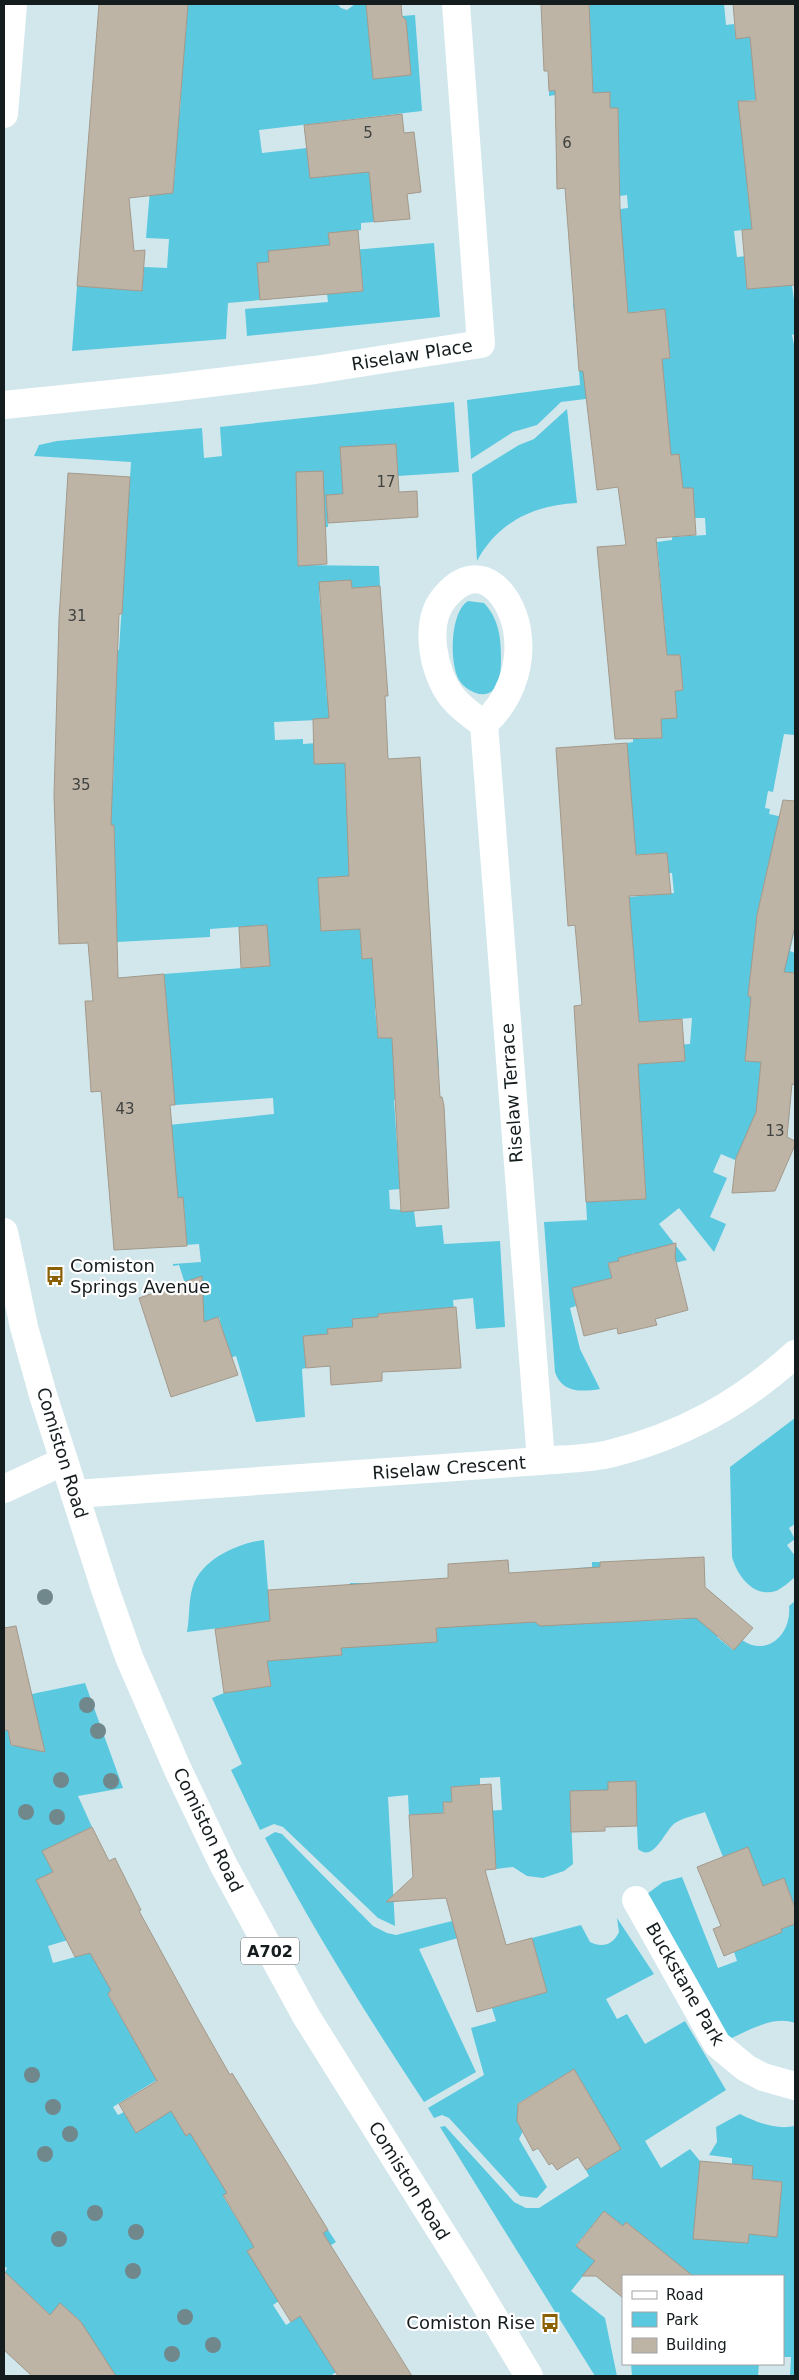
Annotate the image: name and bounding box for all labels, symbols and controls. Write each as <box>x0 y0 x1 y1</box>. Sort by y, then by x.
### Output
house number: 5 <box>363 124 373 142</box>
house number: 6 <box>562 134 572 152</box>
street label: Riselaw Place <box>350 335 474 374</box>
house number: 17 <box>376 473 396 491</box>
house number: 31 <box>67 607 87 625</box>
house number: 35 <box>71 776 91 794</box>
street label: Riselaw Terrace <box>496 1023 527 1164</box>
house number: 43 <box>115 1100 135 1118</box>
house number: 13 <box>765 1122 785 1140</box>
place label: Comiston Springs Avenue <box>70 1255 210 1297</box>
bus stop icon: Comiston Springs Avenue <box>44 1265 66 1287</box>
street label: Comiston Road <box>33 1385 92 1521</box>
street label: Riselaw Crescent <box>371 1452 526 1483</box>
street label: Comiston Road <box>169 1764 248 1895</box>
street label: Buckstane Park <box>642 1918 729 2050</box>
road number: A702 <box>241 1938 299 1964</box>
street label: Comiston Road <box>365 2118 454 2244</box>
legend <box>622 2275 784 2365</box>
text: Road <box>666 2286 704 2304</box>
text: Park <box>666 2311 699 2329</box>
place label: Comiston Rise <box>406 2312 535 2333</box>
bus stop icon: Comiston Rise <box>539 2312 561 2334</box>
text: Building <box>666 2336 727 2354</box>

